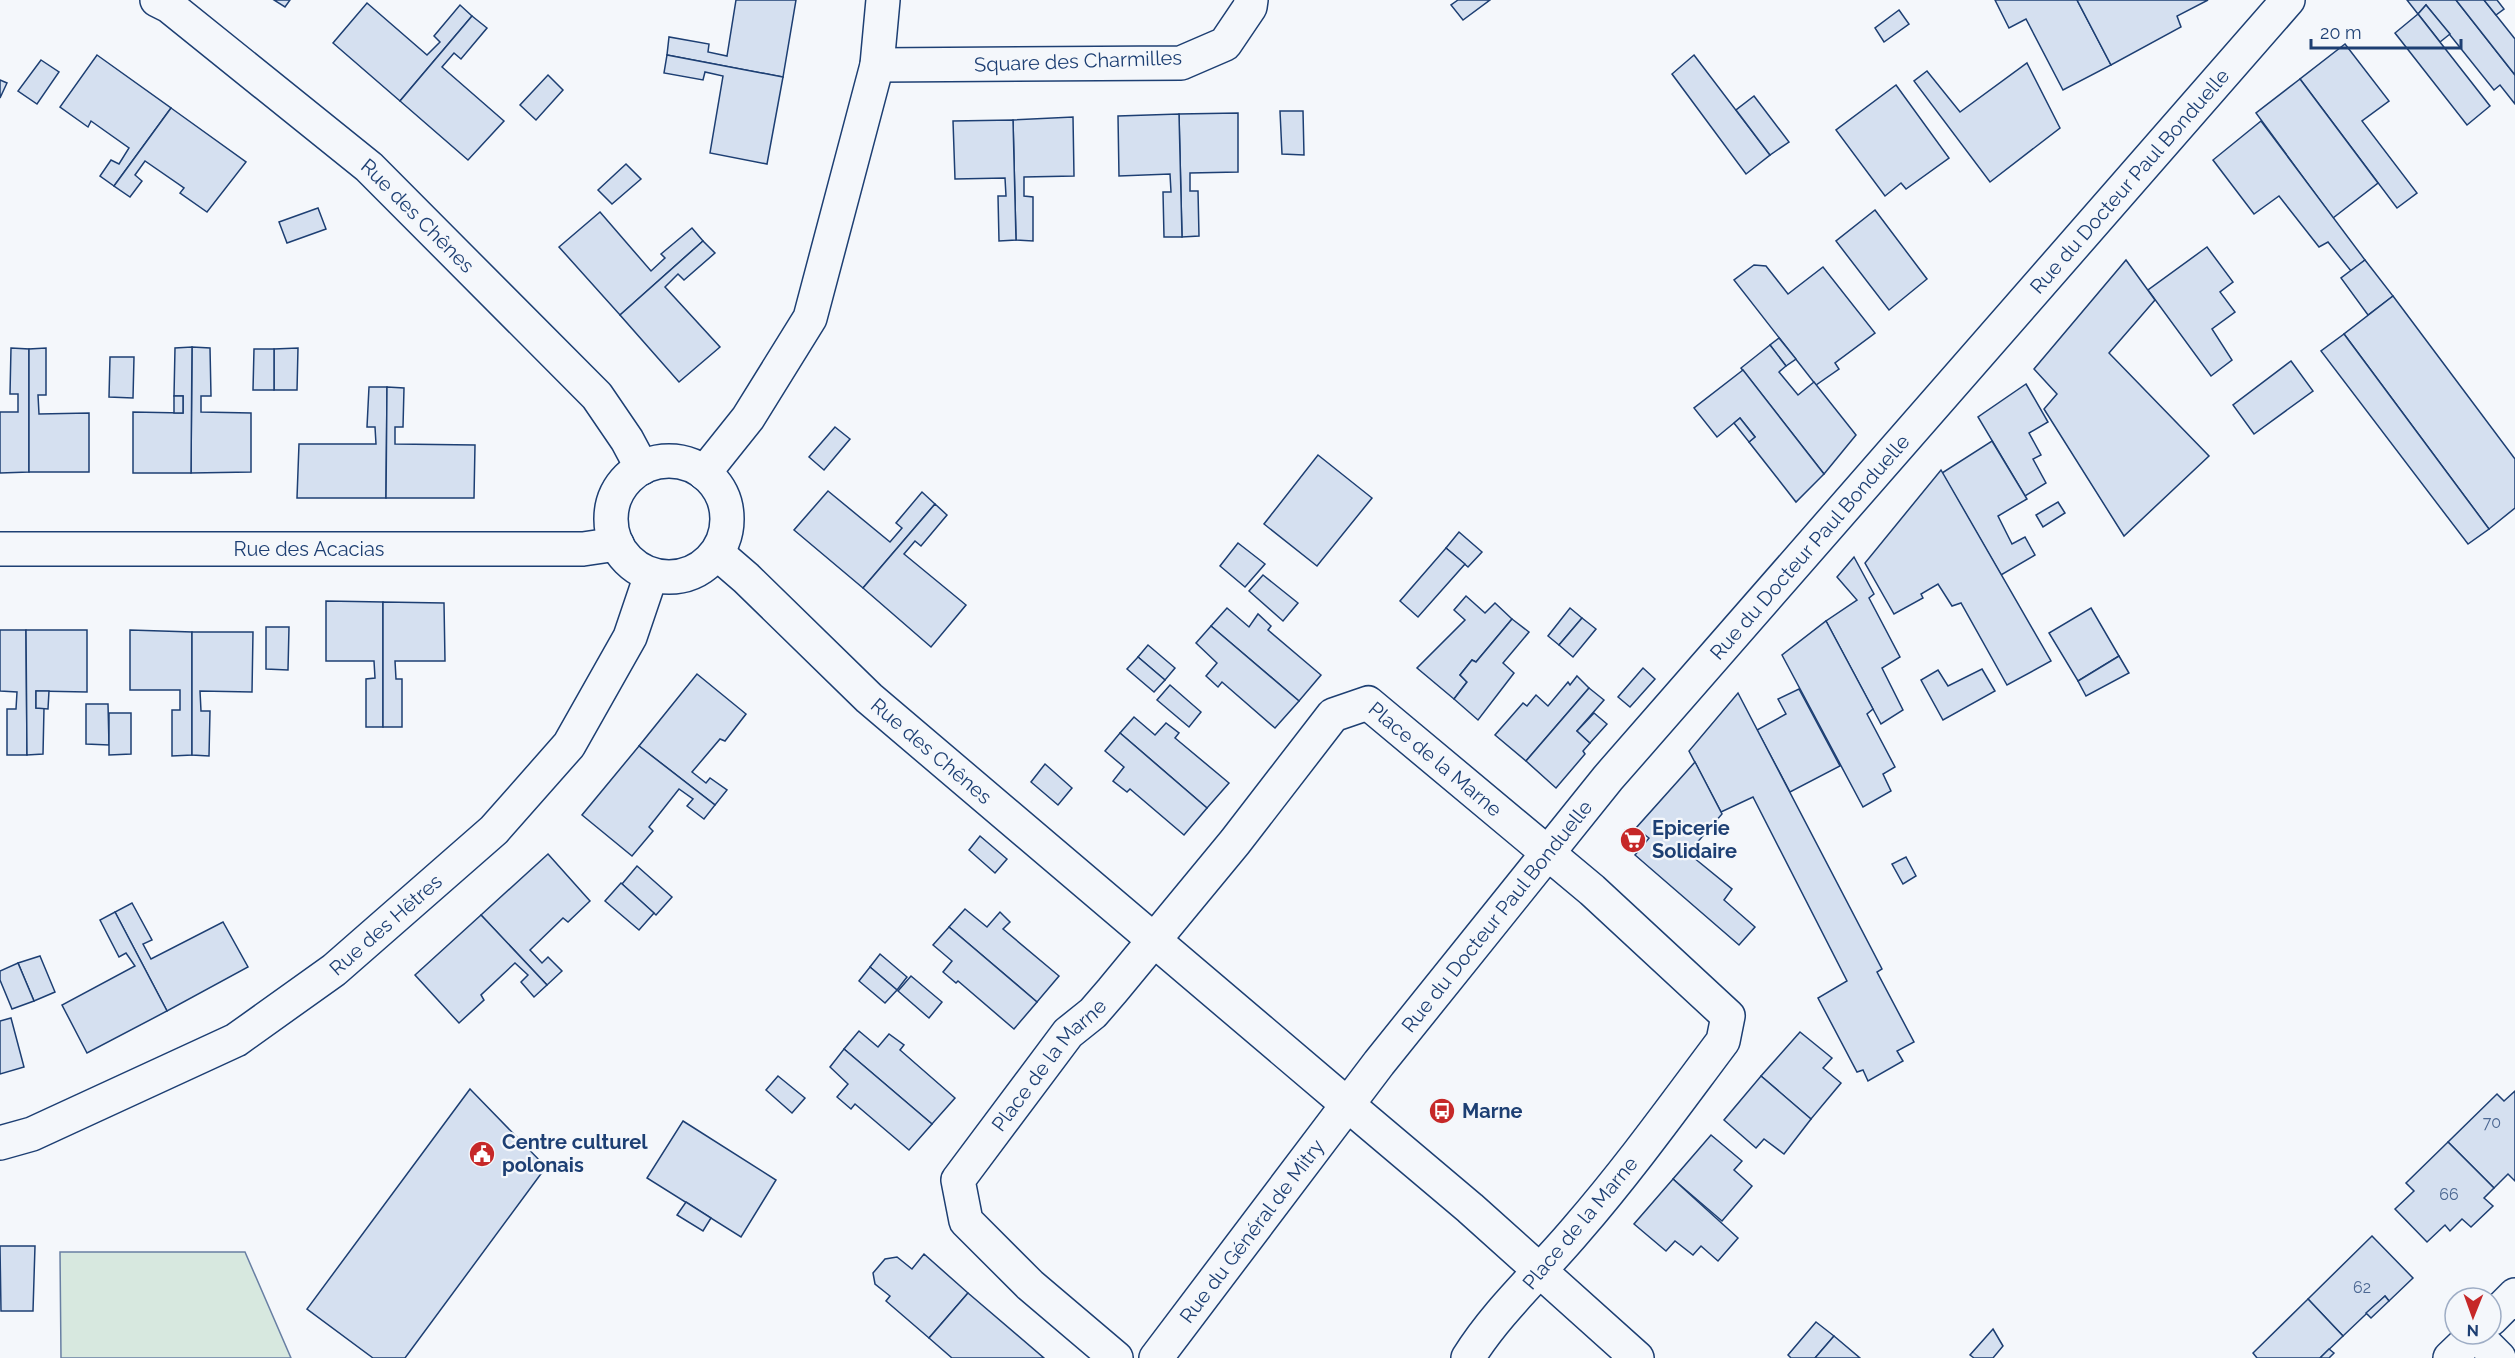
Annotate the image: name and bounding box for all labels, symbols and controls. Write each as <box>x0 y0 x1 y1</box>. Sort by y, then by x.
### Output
scale bar <box>2311 12 2461 50</box>
text: 20 m <box>2320 22 2362 43</box>
street label: Square des Charmilles <box>974 45 1182 77</box>
street label: Rue du Docteur Paul Bonduelle <box>2025 64 2235 299</box>
street label: Rue des Chênes <box>356 154 479 278</box>
street label: Rue du Docteur Paul Bonduelle <box>1705 430 1915 665</box>
street label: Rue des Acacias <box>233 537 385 561</box>
street label: Rue des Chênes <box>866 693 997 809</box>
street label: Place de la Marne <box>1364 697 1507 822</box>
street label: Rue du Docteur Paul Bonduelle <box>1396 795 1597 1037</box>
place label: Epicerie Solidaire <box>1652 816 1737 863</box>
supermarket icon: Epicerie Solidaire <box>1618 825 1648 855</box>
street label: Rue des Hêtres <box>324 869 447 980</box>
street label: Place de la Marne <box>987 994 1112 1136</box>
bus stop icon: Marne <box>1427 1096 1457 1126</box>
place label: Marne <box>1462 1099 1522 1123</box>
house number: 70 <box>2483 1113 2501 1132</box>
place label: Centre culturel polonais <box>502 1130 648 1177</box>
street label: Rue du Général de Mitry <box>1175 1134 1329 1328</box>
public building icon: Centre culturel polonais <box>467 1139 497 1169</box>
street label: Place de la Marne <box>1517 1152 1643 1294</box>
house number: 66 <box>2439 1185 2459 1204</box>
house number: 62 <box>2353 1278 2371 1297</box>
north arrow <box>2443 1286 2503 1346</box>
text: N <box>2466 1321 2479 1340</box>

